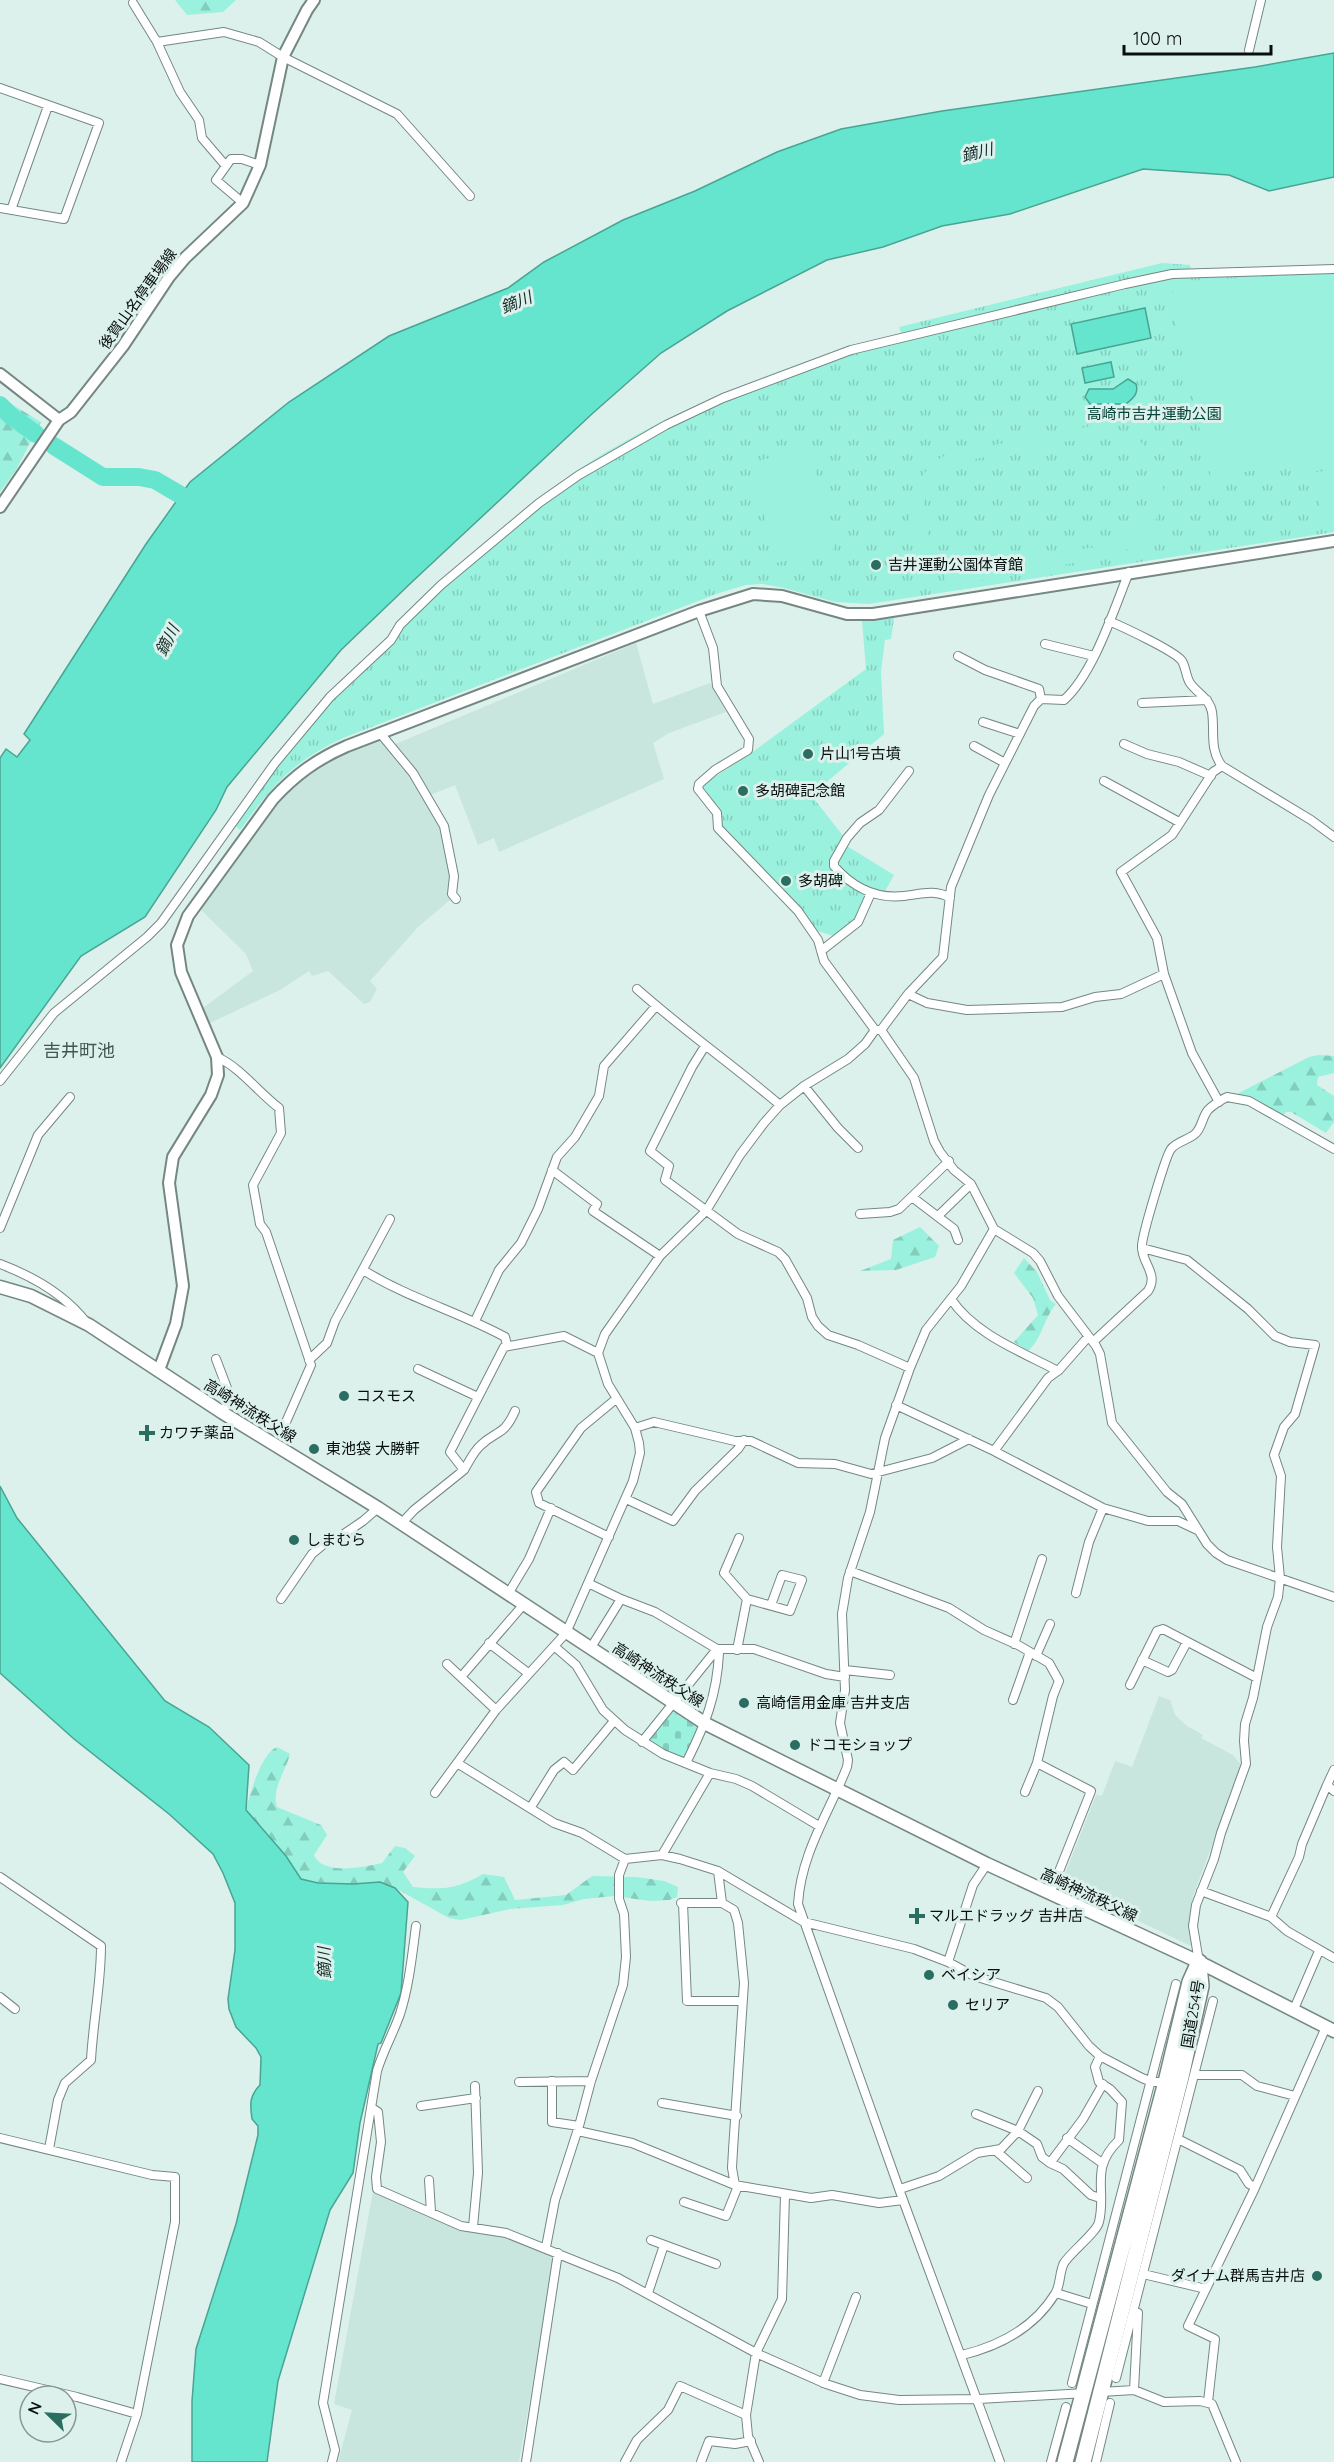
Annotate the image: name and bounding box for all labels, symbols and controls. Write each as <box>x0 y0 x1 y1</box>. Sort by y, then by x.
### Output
scale bar <box>1124 18 1271 56</box>
text: 100 m <box>1133 27 1182 50</box>
water label: 鏑川 <box>959 138 997 165</box>
street label: 後賀山名停車場線 <box>95 245 181 353</box>
water label: 鏑川 <box>497 286 536 317</box>
park label: 高崎市吉井運動公園 <box>1086 404 1222 423</box>
place label: 吉井運動公園体育館 <box>888 555 1023 574</box>
marker: 吉井運動公園体育館 <box>869 558 883 572</box>
water label: 鏑川 <box>151 619 184 659</box>
place label: 片山1号古墳 <box>820 744 901 763</box>
marker: 片山1号古墳 <box>801 747 815 761</box>
place label: 多胡碑記念館 <box>755 781 845 800</box>
marker: 多胡碑記念館 <box>736 784 750 798</box>
place label: 多胡碑 <box>798 871 843 890</box>
marker: 多胡碑 <box>779 874 793 888</box>
district label: 吉井町池 <box>43 1039 115 1062</box>
street label: 高崎神流秩父線 <box>201 1375 300 1446</box>
place label: コスモス <box>356 1386 416 1405</box>
marker: コスモス <box>337 1389 351 1403</box>
place label: カワチ薬品 <box>159 1423 234 1442</box>
marker: カワチ薬品 <box>140 1426 154 1440</box>
place label: 東池袋 大勝軒 <box>326 1439 420 1458</box>
marker: 東池袋 大勝軒 <box>307 1442 321 1456</box>
place label: しまむら <box>306 1530 366 1549</box>
marker: しまむら <box>287 1533 301 1547</box>
street label: 高崎神流秩父線 <box>609 1638 707 1711</box>
place label: 高崎信用金庫 吉井支店 <box>756 1693 910 1712</box>
marker: 高崎信用金庫 吉井支店 <box>737 1696 751 1710</box>
place label: ドコモショップ <box>807 1735 912 1754</box>
marker: ドコモショップ <box>788 1738 802 1752</box>
street label: 高崎神流秩父線 <box>1038 1864 1141 1925</box>
place label: マルエドラッグ 吉井店 <box>929 1906 1083 1925</box>
marker: マルエドラッグ 吉井店 <box>910 1909 924 1923</box>
water label: 鏑川 <box>313 1945 335 1979</box>
place label: ベイシア <box>941 1965 1001 1984</box>
marker: ベイシア <box>922 1968 936 1982</box>
street label: 国道254号 <box>1177 1978 1208 2050</box>
place label: セリア <box>965 1995 1010 2014</box>
marker: セリア <box>946 1998 960 2012</box>
place label: ダイナム群馬吉井店 <box>1171 2266 1305 2285</box>
marker: ダイナム群馬吉井店 <box>1310 2269 1324 2283</box>
north arrow <box>18 2384 78 2444</box>
text: N <box>23 2398 46 2417</box>

